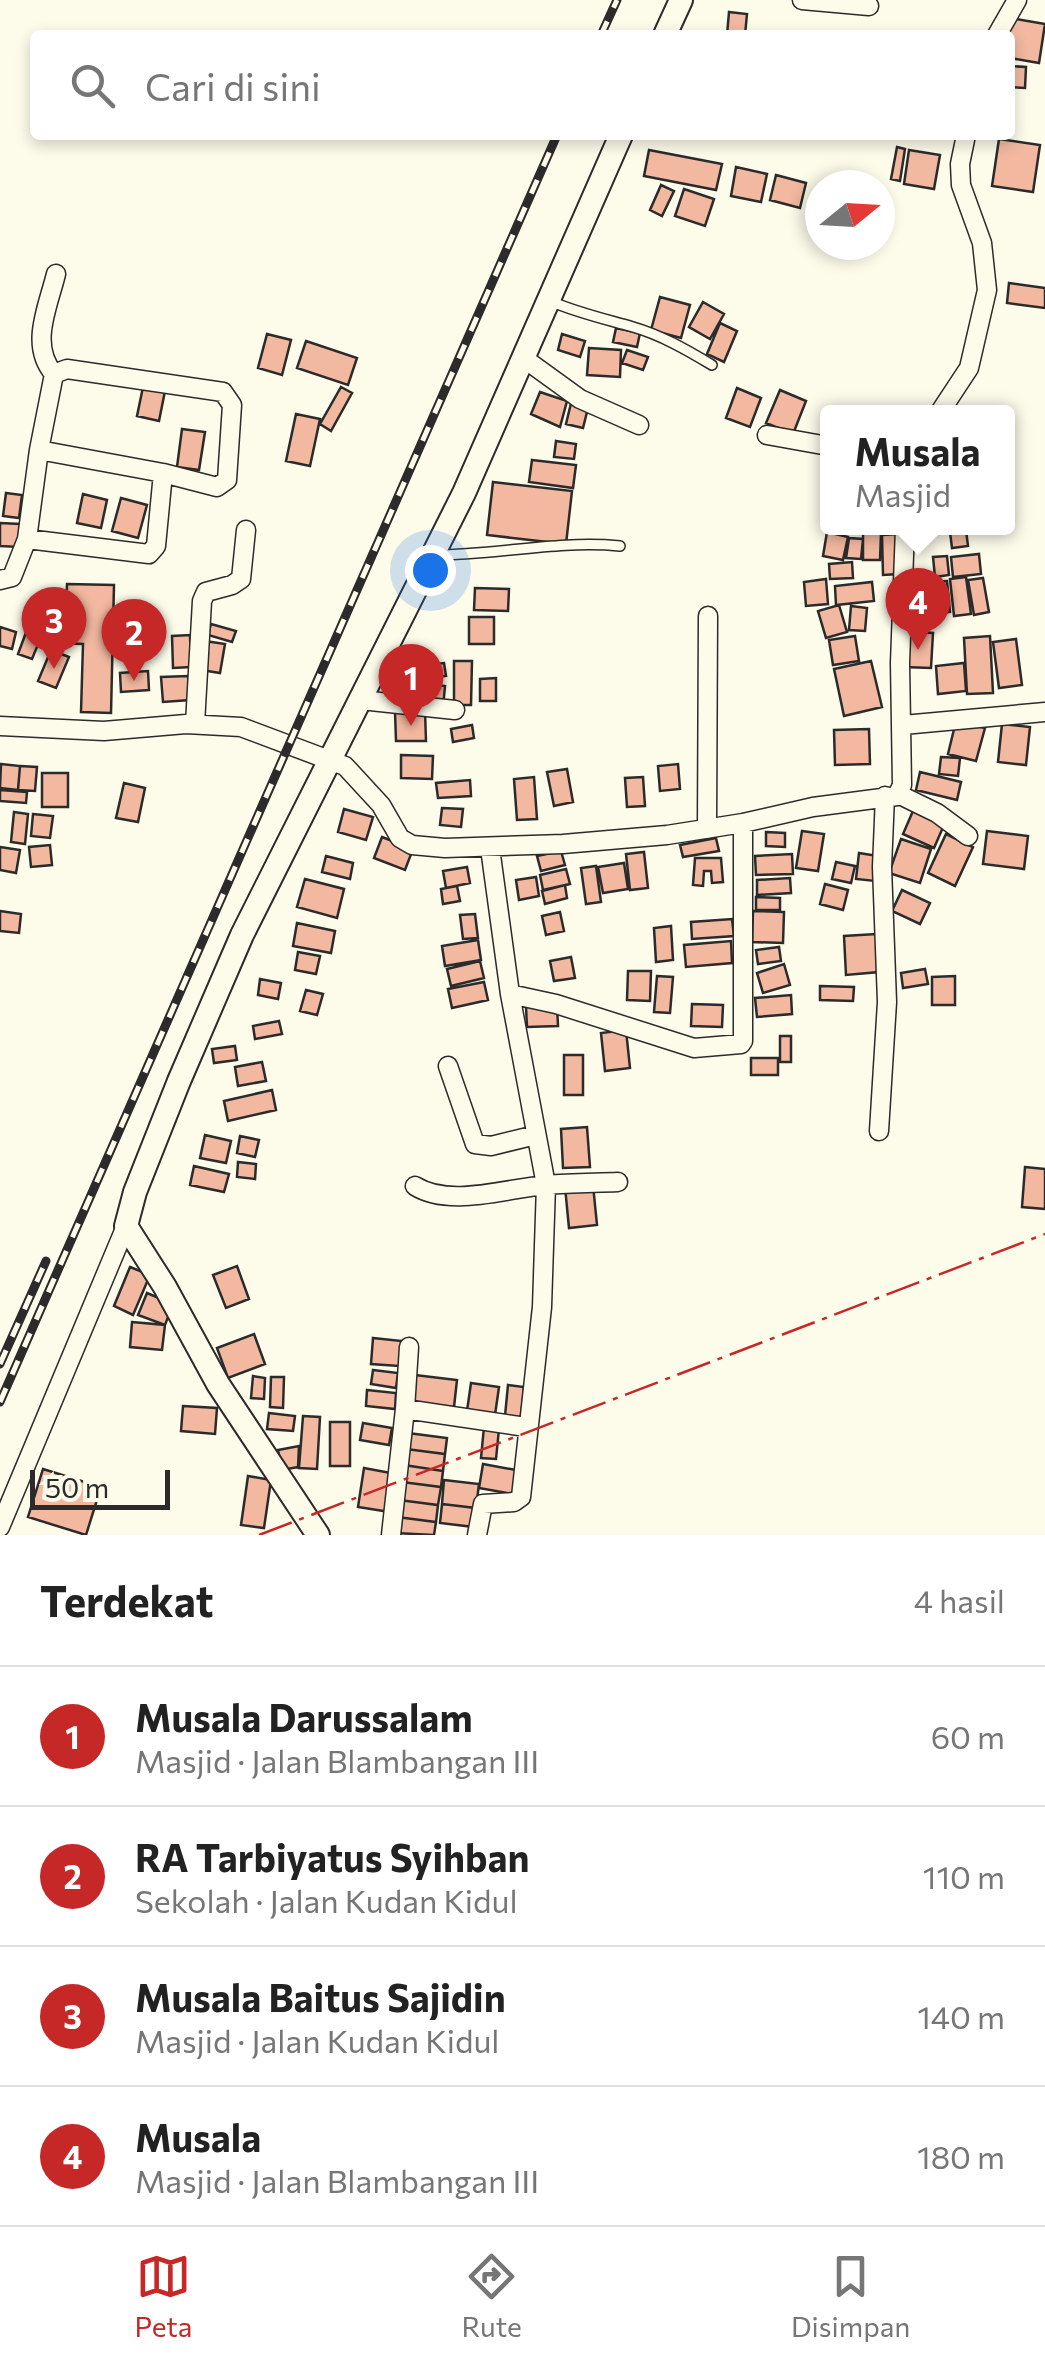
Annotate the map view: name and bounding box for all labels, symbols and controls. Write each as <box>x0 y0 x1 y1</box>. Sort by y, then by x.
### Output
search box <box>30 30 1015 140</box>
icon: search <box>65 58 120 113</box>
text: Cari di sini <box>145 62 321 109</box>
north arrow <box>805 170 895 260</box>
popup <box>820 405 1015 535</box>
text: Musala <box>854 427 981 474</box>
text: Masjid <box>854 474 951 514</box>
your location <box>405 545 456 596</box>
pin: 4 <box>886 568 950 650</box>
pin: 3 <box>22 586 86 669</box>
pin: 2 <box>102 598 166 681</box>
pin: 1 <box>378 644 444 726</box>
scale bar <box>30 1465 170 1510</box>
text: 50 m <box>45 1470 109 1504</box>
text: Terdekat <box>40 1574 214 1626</box>
text: 4 hasil <box>914 1580 1005 1620</box>
text: Musala Darussalam <box>135 1693 473 1740</box>
text: 1 <box>65 1716 80 1756</box>
text: 60 m <box>931 1716 1005 1756</box>
text: Masjid · Jalan Blambangan III <box>135 1740 539 1780</box>
text: RA Tarbiyatus Syihban <box>135 1833 530 1880</box>
text: 2 <box>63 1856 82 1896</box>
text: 110 m <box>923 1856 1005 1896</box>
text: Sekolah · Jalan Kudan Kidul <box>135 1880 518 1920</box>
text: Musala Baitus Sajidin <box>135 1973 506 2020</box>
text: 3 <box>63 1996 82 2036</box>
text: 140 m <box>917 1996 1005 2036</box>
text: Masjid · Jalan Kudan Kidul <box>135 2020 499 2060</box>
text: Musala <box>135 2113 261 2160</box>
text: 4 <box>63 2136 82 2176</box>
text: 180 m <box>917 2136 1005 2176</box>
text: Masjid · Jalan Blambangan III <box>135 2160 539 2200</box>
tab: Peta <box>135 2249 192 2343</box>
tab: Rute <box>462 2249 522 2343</box>
tab: Disimpan <box>791 2249 910 2343</box>

